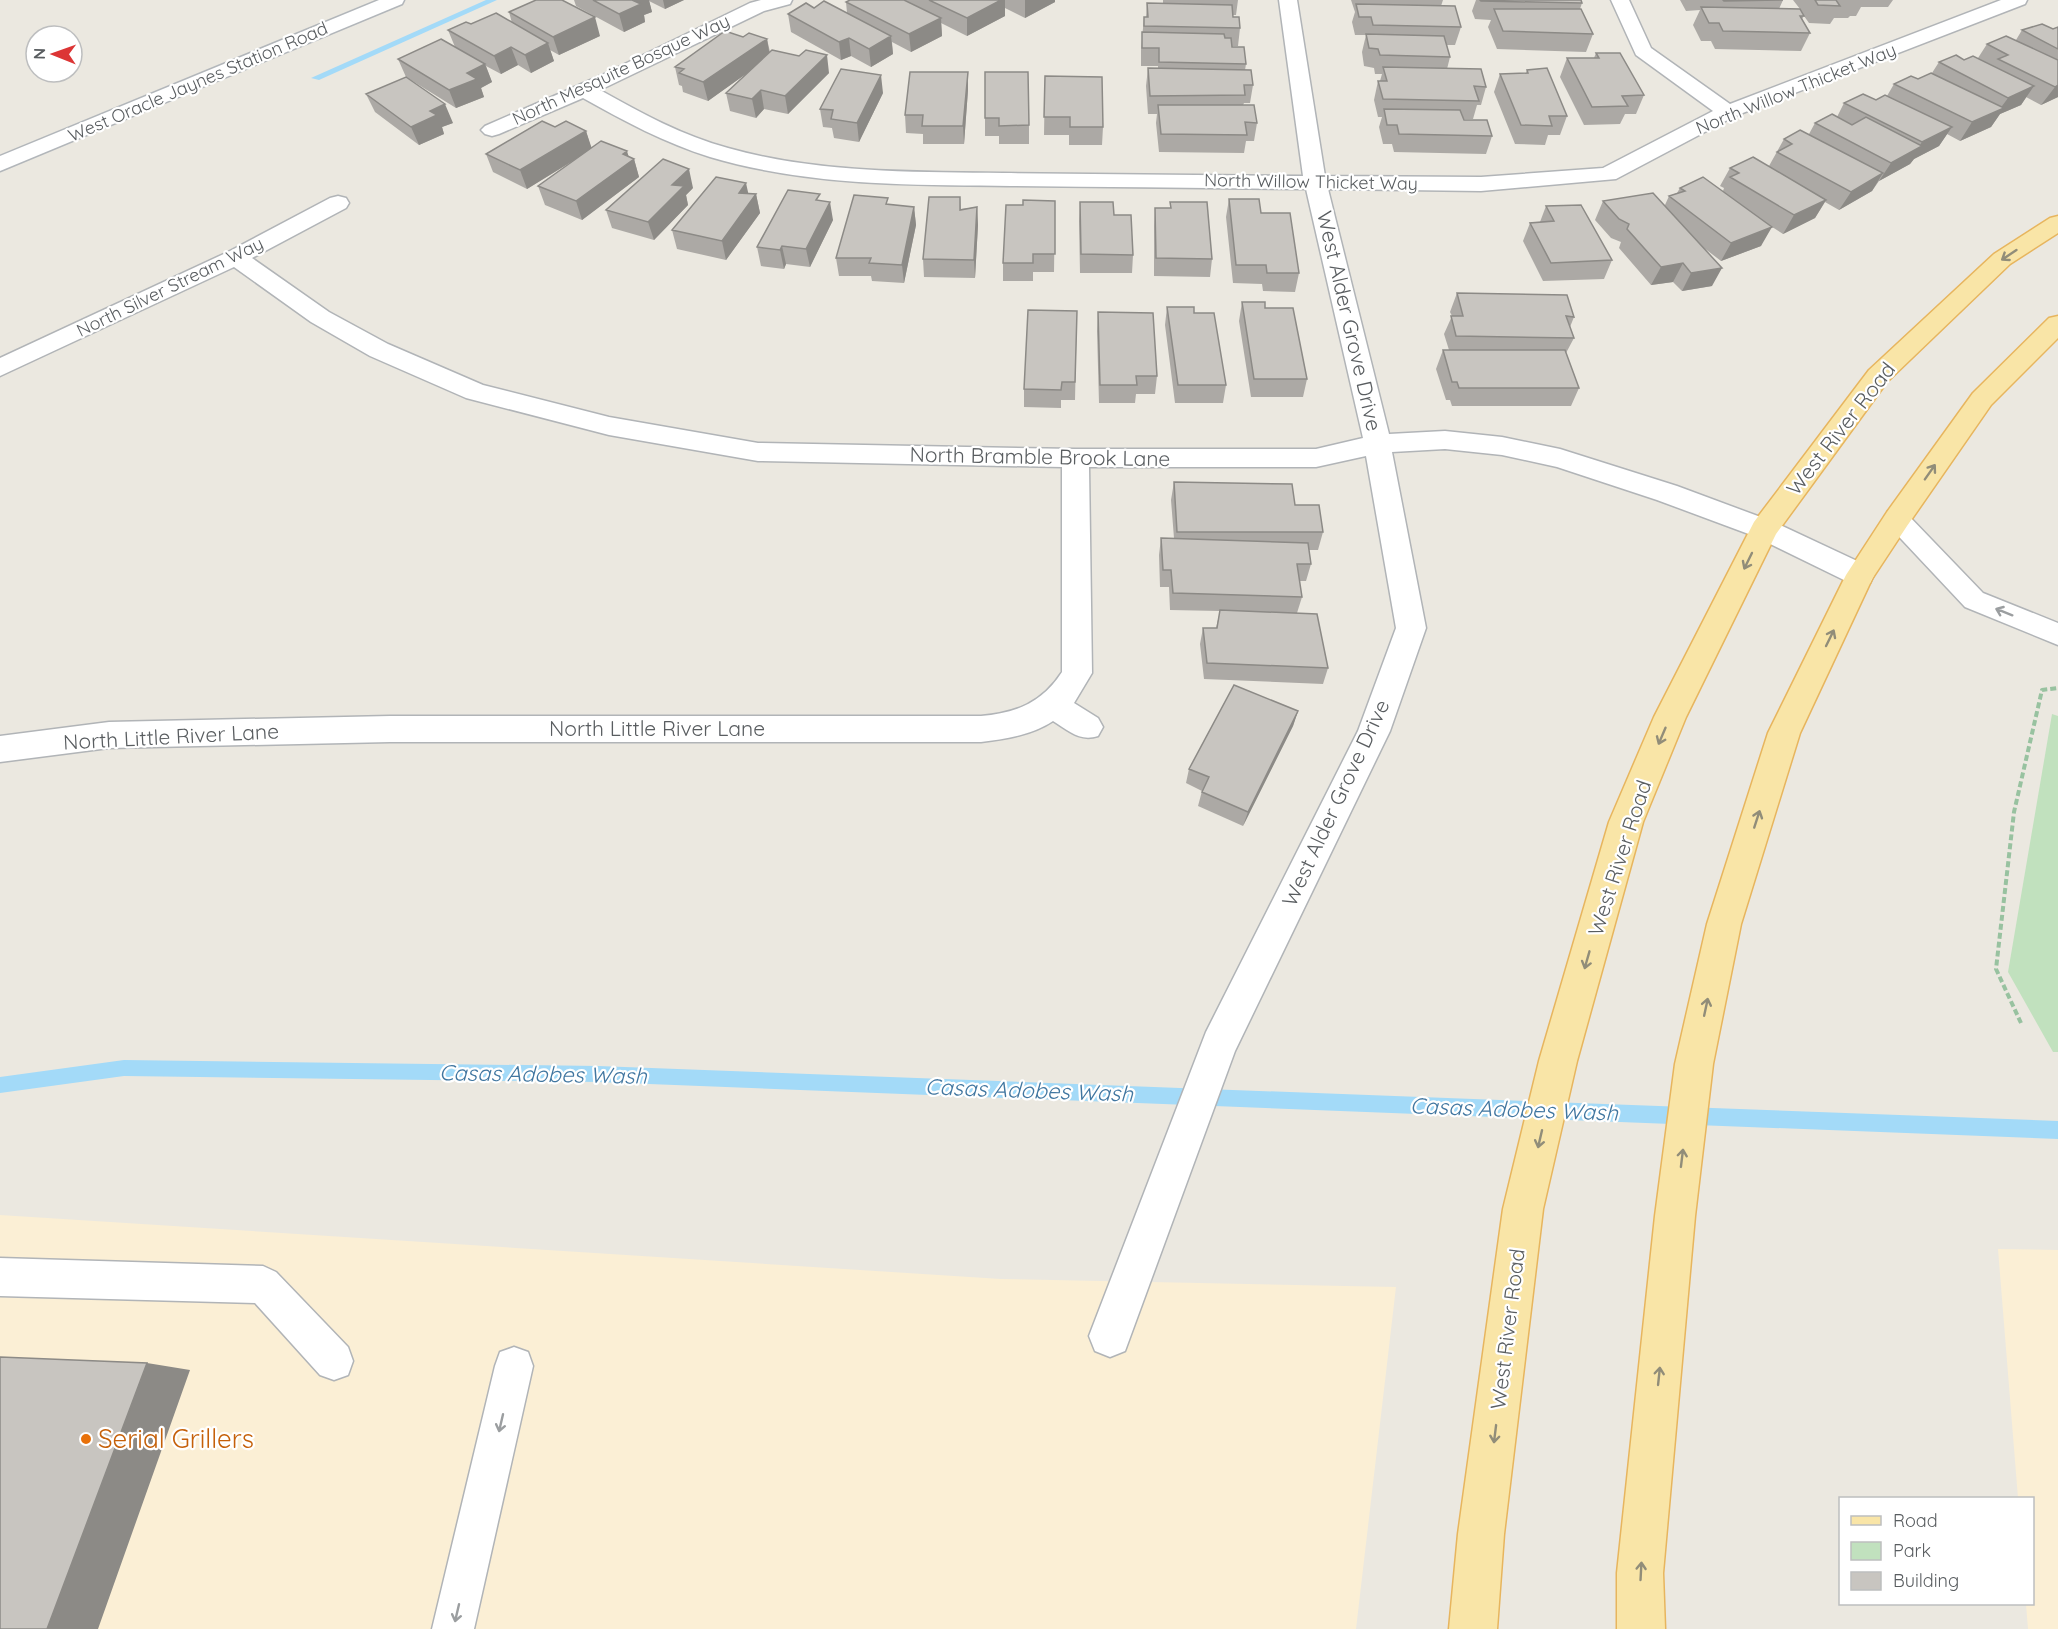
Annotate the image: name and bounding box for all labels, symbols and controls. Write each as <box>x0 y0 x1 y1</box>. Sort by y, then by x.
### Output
street label: North Mesquite Bosque Way <box>508 9 733 130</box>
street label: West Oracle Jaynes Station Road <box>65 16 331 147</box>
north arrow <box>24 24 84 84</box>
street label: North Willow Thicket Way <box>1692 38 1899 139</box>
text: N <box>29 48 49 60</box>
street label: North Willow Thicket Way <box>1204 168 1418 195</box>
street label: West Alder Grove Drive <box>1312 208 1388 433</box>
street label: North Silver Stream Way <box>73 231 267 342</box>
one-way arrow <box>2001 249 2018 261</box>
street label: West River Road <box>1780 357 1900 500</box>
street label: North Bramble Brook Lane <box>909 441 1171 471</box>
one-way arrow <box>1924 464 1937 480</box>
one-way arrow <box>1741 551 1753 569</box>
one-way arrow <box>1995 606 2014 617</box>
one-way arrow <box>1824 630 1836 648</box>
street label: West Alder Grove Drive <box>1276 695 1394 910</box>
street label: North Little River Lane <box>549 715 765 741</box>
street label: North Little River Lane <box>62 717 280 755</box>
one-way arrow <box>1656 726 1667 745</box>
street label: West River Road <box>1582 777 1656 939</box>
one-way arrow <box>1753 810 1764 829</box>
one-way arrow <box>1581 950 1592 969</box>
one-way arrow <box>1701 997 1712 1017</box>
water label: Casas Adobes Wash <box>439 1058 648 1090</box>
water label: Casas Adobes Wash <box>925 1072 1134 1108</box>
water label: Casas Adobes Wash <box>1410 1091 1619 1127</box>
one-way arrow <box>1533 1129 1545 1148</box>
one-way arrow <box>1677 1148 1688 1168</box>
street label: West River Road <box>1484 1247 1530 1411</box>
one-way arrow <box>1654 1367 1665 1387</box>
one-way arrow <box>495 1413 506 1432</box>
place label: Serial Grillers <box>98 1422 254 1455</box>
one-way arrow <box>1489 1424 1500 1444</box>
marker: Serial Grillers <box>79 1432 93 1446</box>
legend <box>1839 1497 2034 1605</box>
text: Road <box>1893 1509 1938 1532</box>
text: Park <box>1893 1539 1931 1562</box>
one-way arrow <box>1635 1561 1646 1581</box>
text: Building <box>1893 1569 1959 1592</box>
one-way arrow <box>451 1603 462 1622</box>

